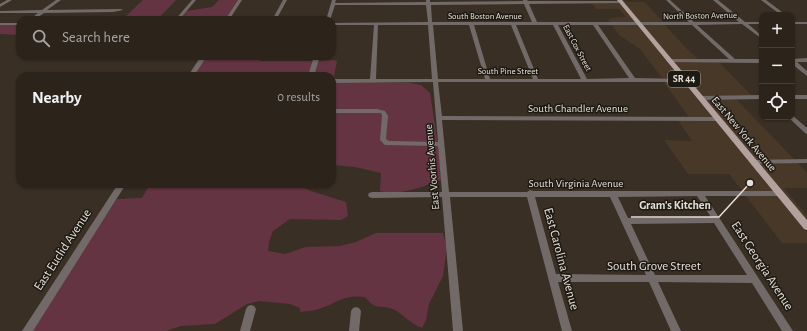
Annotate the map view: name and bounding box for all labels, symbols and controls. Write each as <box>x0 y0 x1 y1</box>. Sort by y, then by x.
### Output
street label: North Boston Avenue <box>663 11 737 21</box>
street label: South Boston Avenue <box>448 12 522 21</box>
map controls <box>759 12 795 120</box>
button: + <box>759 12 795 48</box>
search box <box>16 16 336 60</box>
street label: East Cox Street <box>561 23 593 73</box>
icon: search <box>30 27 52 49</box>
text: Search here <box>62 30 130 45</box>
button: − <box>759 48 795 84</box>
street label: South Pine Street <box>478 67 538 76</box>
road number: SR 44 <box>668 71 700 87</box>
button: locate <box>759 84 795 120</box>
text: Nearby <box>32 89 82 106</box>
text: 0 results <box>277 91 320 104</box>
street label: East New York Avenue <box>710 94 778 174</box>
street label: South Chandler Avenue <box>528 103 628 114</box>
street label: East Voorhis Avenue <box>423 124 441 210</box>
street label: South Virginia Avenue <box>529 178 623 189</box>
callout: Gram's Kitchen <box>631 193 719 217</box>
text: Gram's Kitchen <box>639 199 711 211</box>
street label: East Carolina Avenue <box>541 206 581 312</box>
street label: East Euclid Avenue <box>32 207 94 293</box>
street label: East Georgia Avenue <box>729 219 795 313</box>
street label: South Grove Street <box>607 260 701 273</box>

